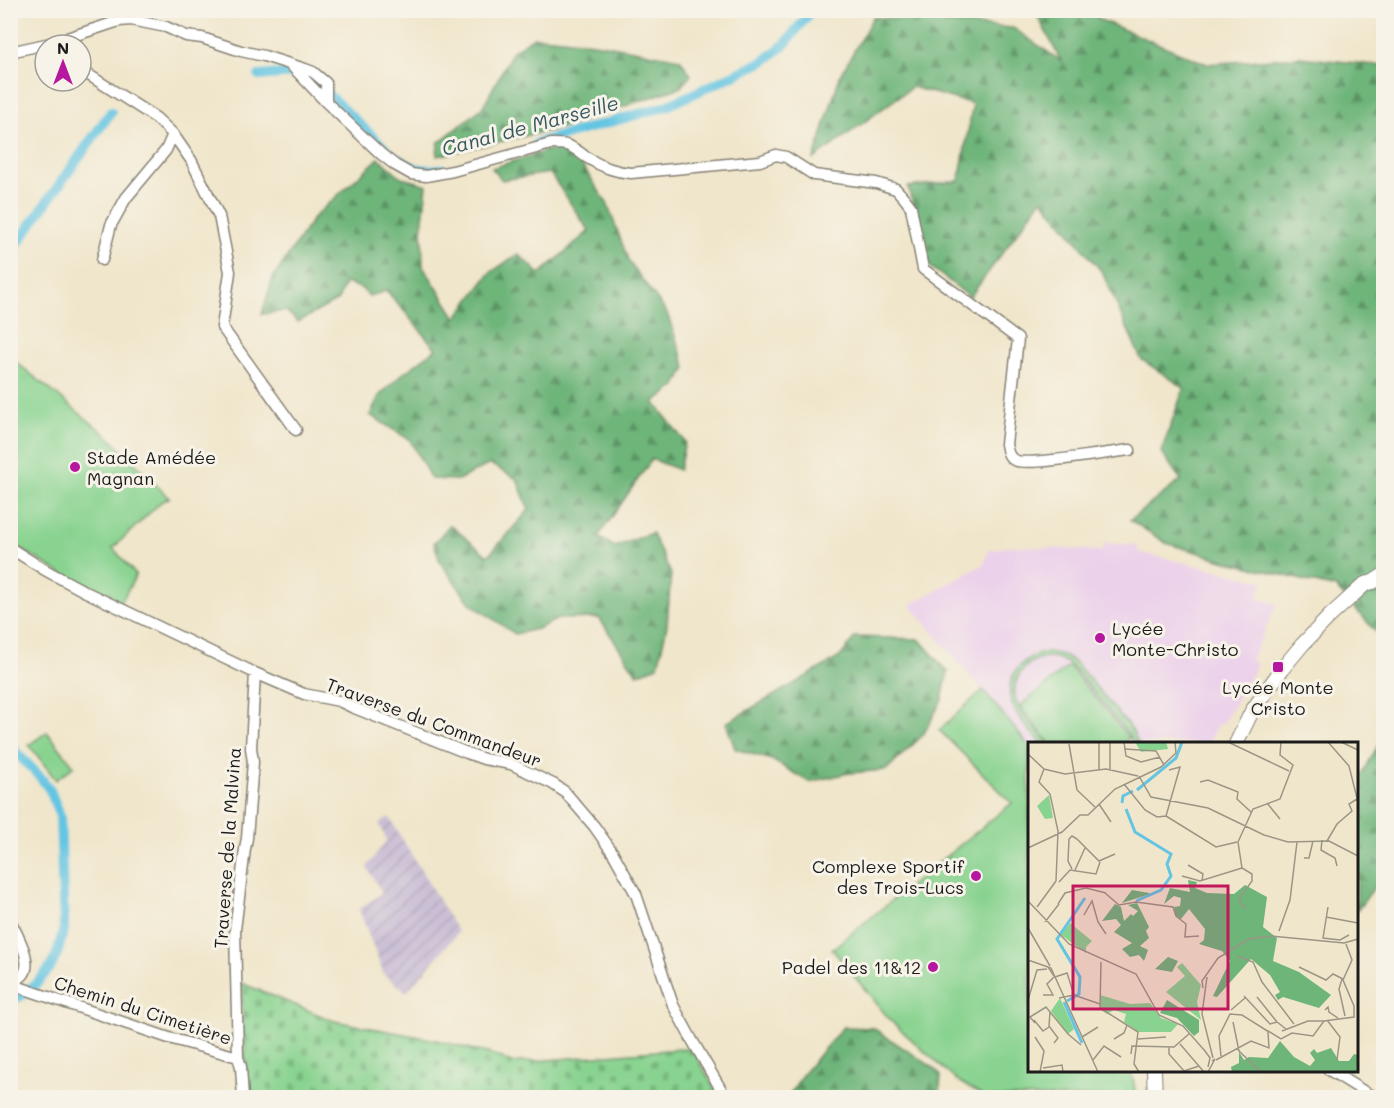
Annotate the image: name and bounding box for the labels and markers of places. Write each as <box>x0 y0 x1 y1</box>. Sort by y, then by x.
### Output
place label: Stade Amédée Magnan <box>87 445 216 490</box>
marker: Stade Amédée Magnan <box>68 460 82 474</box>
place label: Lycée Monte-Christo <box>1112 616 1239 661</box>
marker: Lycée Monte-Christo <box>1093 631 1107 645</box>
marker: Lycée Monte Cristo <box>1271 660 1285 674</box>
place label: Lycée Monte Cristo <box>1222 675 1334 720</box>
place label: Complexe Sportif des Trois-Lucs <box>812 854 965 899</box>
marker: Complexe Sportif des Trois-Lucs <box>969 869 983 883</box>
place label: Padel des 11&12 <box>782 955 921 979</box>
marker: Padel des 11&12 <box>926 960 940 974</box>

